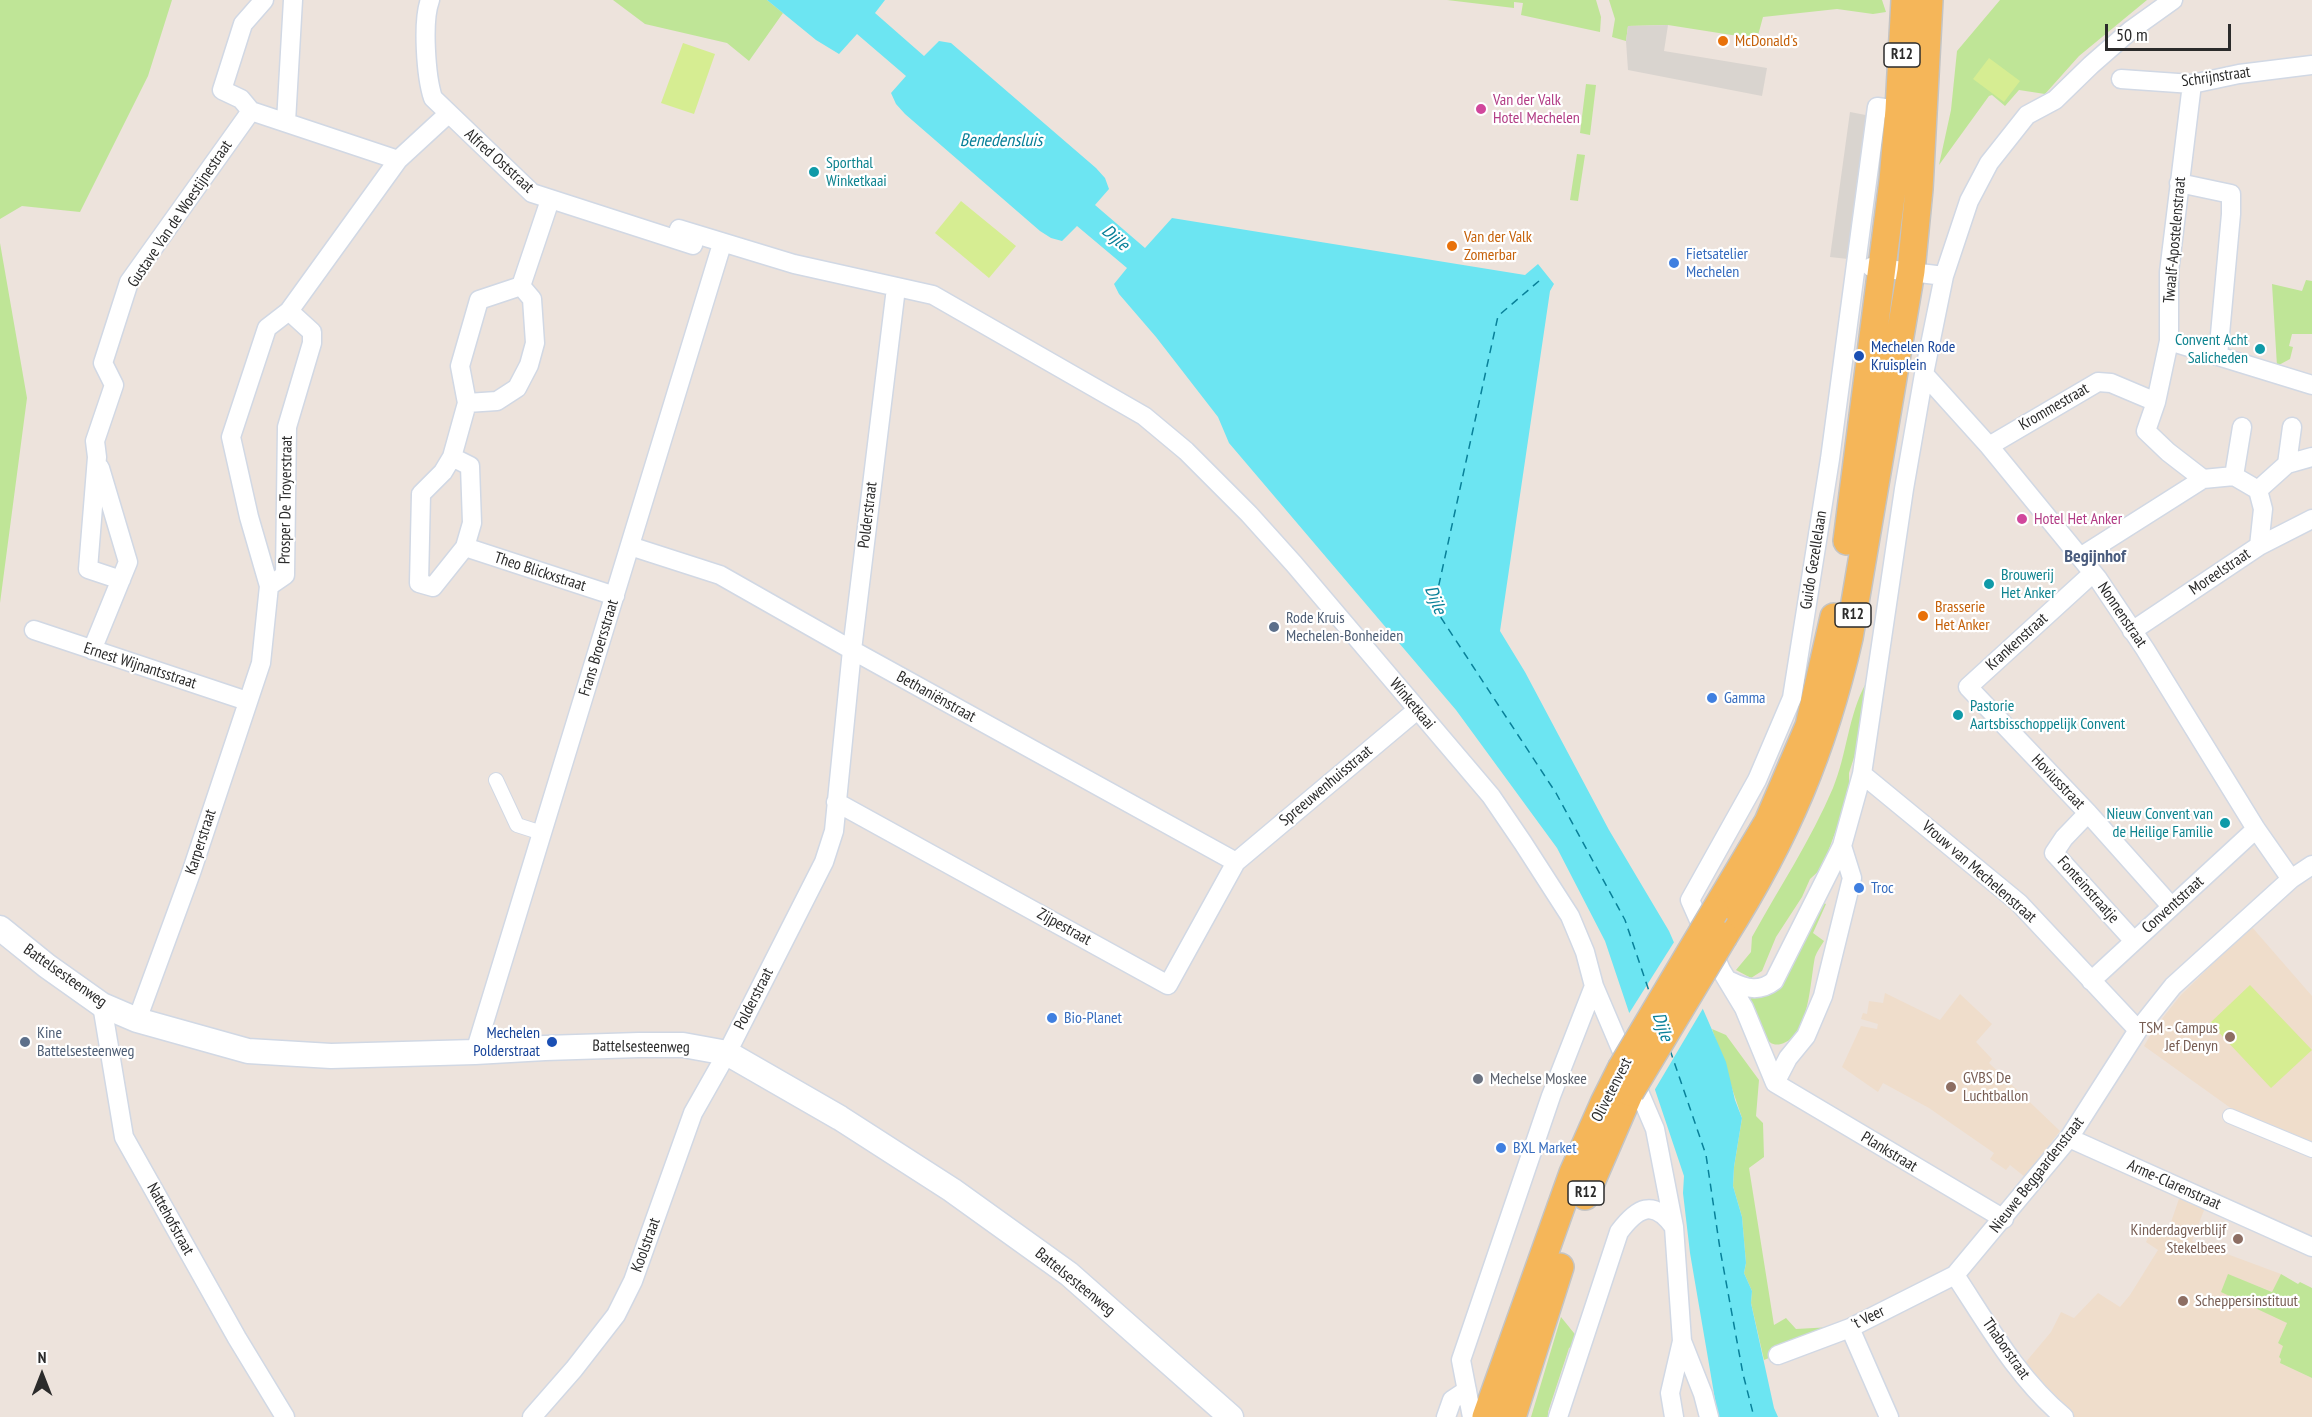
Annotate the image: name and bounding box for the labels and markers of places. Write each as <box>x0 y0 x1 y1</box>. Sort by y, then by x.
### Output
place label: McDonald's <box>1735 31 1798 51</box>
marker: McDonald's <box>1716 34 1730 48</box>
place label: Van der Valk Hotel Mechelen <box>1493 90 1580 128</box>
marker: Van der Valk Hotel Mechelen <box>1474 102 1488 116</box>
place label: Sporthal Winketkaai <box>826 153 887 191</box>
marker: Sporthal Winketkaai <box>807 165 821 179</box>
place label: Van der Valk Zomerbar <box>1464 227 1532 265</box>
marker: Van der Valk Zomerbar <box>1445 239 1459 253</box>
place label: Fietsatelier Mechelen <box>1686 244 1748 282</box>
marker: Fietsatelier Mechelen <box>1667 256 1681 270</box>
place label: Convent Acht Salicheden <box>2175 330 2248 368</box>
place label: Mechelen Rode Kruisplein <box>1871 337 1955 375</box>
marker: Convent Acht Salicheden <box>2253 342 2267 356</box>
marker: Mechelen Rode Kruisplein <box>1852 349 1866 363</box>
place label: Hotel Het Anker <box>2034 509 2122 529</box>
marker: Hotel Het Anker <box>2015 512 2029 526</box>
place label: Brouwerij Het Anker <box>2001 565 2056 603</box>
marker: Brouwerij Het Anker <box>1982 577 1996 591</box>
place label: Brasserie Het Anker <box>1935 597 1990 635</box>
place label: Rode Kruis Mechelen-Bonheiden <box>1286 608 1403 646</box>
marker: Brasserie Het Anker <box>1916 609 1930 623</box>
marker: Rode Kruis Mechelen-Bonheiden <box>1267 620 1281 634</box>
place label: Gamma <box>1724 688 1766 708</box>
marker: Gamma <box>1705 691 1719 705</box>
place label: Pastorie Aartsbisschoppelijk Convent <box>1970 696 2125 734</box>
marker: Pastorie Aartsbisschoppelijk Convent <box>1951 708 1965 722</box>
place label: Nieuw Convent van de Heilige Familie <box>2106 804 2213 842</box>
marker: Nieuw Convent van de Heilige Familie <box>2218 816 2232 830</box>
place label: Troc <box>1871 878 1894 898</box>
marker: Troc <box>1852 881 1866 895</box>
place label: Bio-Planet <box>1064 1008 1122 1028</box>
marker: Bio-Planet <box>1045 1011 1059 1025</box>
place label: TSM - Campus Jef Denyn <box>2139 1018 2218 1056</box>
place label: Kine Battelsesteenweg <box>37 1023 134 1061</box>
place label: Mechelen Polderstraat <box>473 1023 540 1061</box>
marker: TSM - Campus Jef Denyn <box>2223 1030 2237 1044</box>
marker: Kine Battelsesteenweg <box>18 1035 32 1049</box>
marker: Mechelen Polderstraat <box>545 1035 559 1049</box>
place label: GVBS De Luchtballon <box>1963 1068 2028 1106</box>
place label: Mechelse Moskee <box>1490 1069 1587 1089</box>
marker: Mechelse Moskee <box>1471 1072 1485 1086</box>
marker: GVBS De Luchtballon <box>1944 1080 1958 1094</box>
place label: BXL Market <box>1513 1138 1577 1158</box>
marker: BXL Market <box>1494 1141 1508 1155</box>
place label: Kinderdagverblijf Stekelbees <box>2131 1220 2226 1258</box>
marker: Kinderdagverblijf Stekelbees <box>2231 1232 2245 1246</box>
place label: Scheppersinstituut <box>2195 1291 2298 1311</box>
marker: Scheppersinstituut <box>2176 1294 2190 1308</box>

